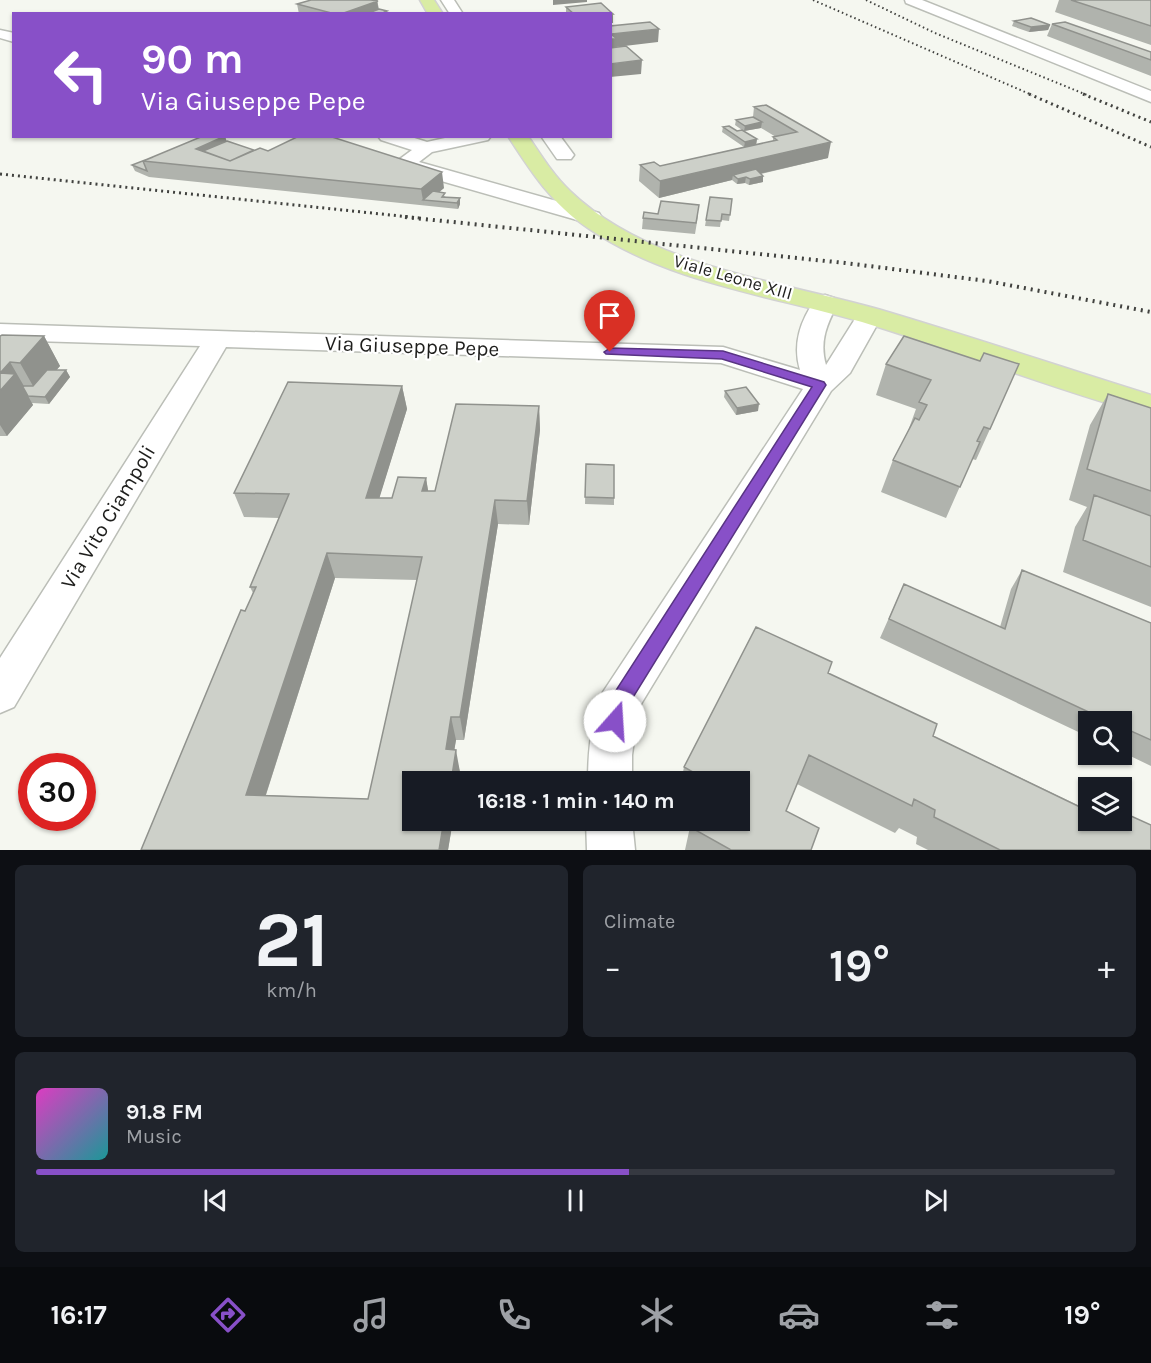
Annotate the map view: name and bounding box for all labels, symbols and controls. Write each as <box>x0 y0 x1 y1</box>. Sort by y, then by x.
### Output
text: 90 m <box>141 34 244 84</box>
icon: left <box>42 36 120 114</box>
text: Via Giuseppe Pepe <box>141 85 366 117</box>
street label: Viale Leone XIII <box>671 250 795 304</box>
pin <box>584 290 635 352</box>
icon: arrive <box>593 299 626 332</box>
street label: Via Giuseppe Pepe <box>324 331 500 361</box>
street label: Via Vito Ciampoli <box>56 441 160 593</box>
position arrow <box>583 689 647 753</box>
map controls <box>1078 711 1132 831</box>
button: search <box>1078 711 1132 765</box>
speed limit sign: 30 <box>18 753 96 831</box>
button: layers <box>1078 777 1132 831</box>
text: 16:18 · 1 min · 140 m <box>477 788 675 814</box>
text: 21 <box>254 894 329 986</box>
text: Climate <box>604 910 675 933</box>
text: 19° <box>829 940 890 992</box>
text: − <box>604 948 621 986</box>
text: + <box>1098 948 1115 986</box>
text: km/h <box>266 979 317 1002</box>
text: 91.8 FM <box>126 1099 203 1125</box>
text: Music <box>126 1125 182 1148</box>
icon: previous <box>199 1184 232 1217</box>
icon: pause <box>559 1184 592 1217</box>
icon: next <box>919 1184 952 1217</box>
icon: directions <box>207 1294 249 1336</box>
icon: music <box>350 1294 392 1336</box>
icon: phone <box>493 1294 535 1336</box>
icon: climate <box>636 1294 678 1336</box>
icon: car <box>778 1294 820 1336</box>
icon: filters <box>921 1294 963 1336</box>
text: 16:17 <box>50 1299 107 1331</box>
text: 19° <box>1064 1299 1101 1331</box>

